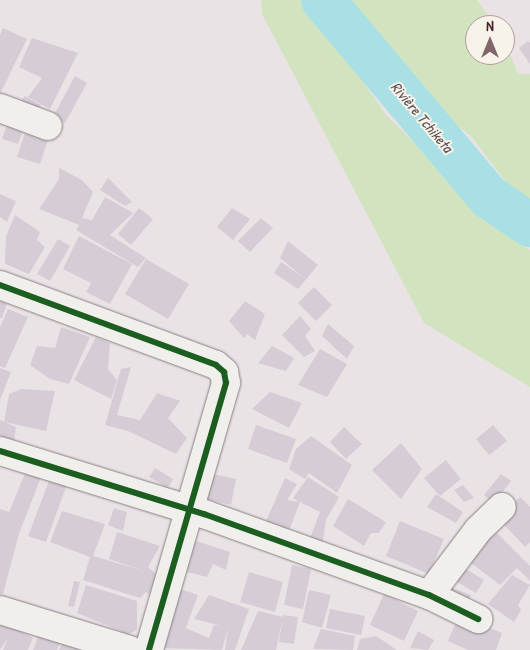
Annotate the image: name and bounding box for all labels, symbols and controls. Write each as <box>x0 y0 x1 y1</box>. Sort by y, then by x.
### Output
north arrow <box>465 15 515 65</box>
text: N <box>486 16 494 35</box>
water label: Rivière Tchiketa <box>387 78 457 156</box>

